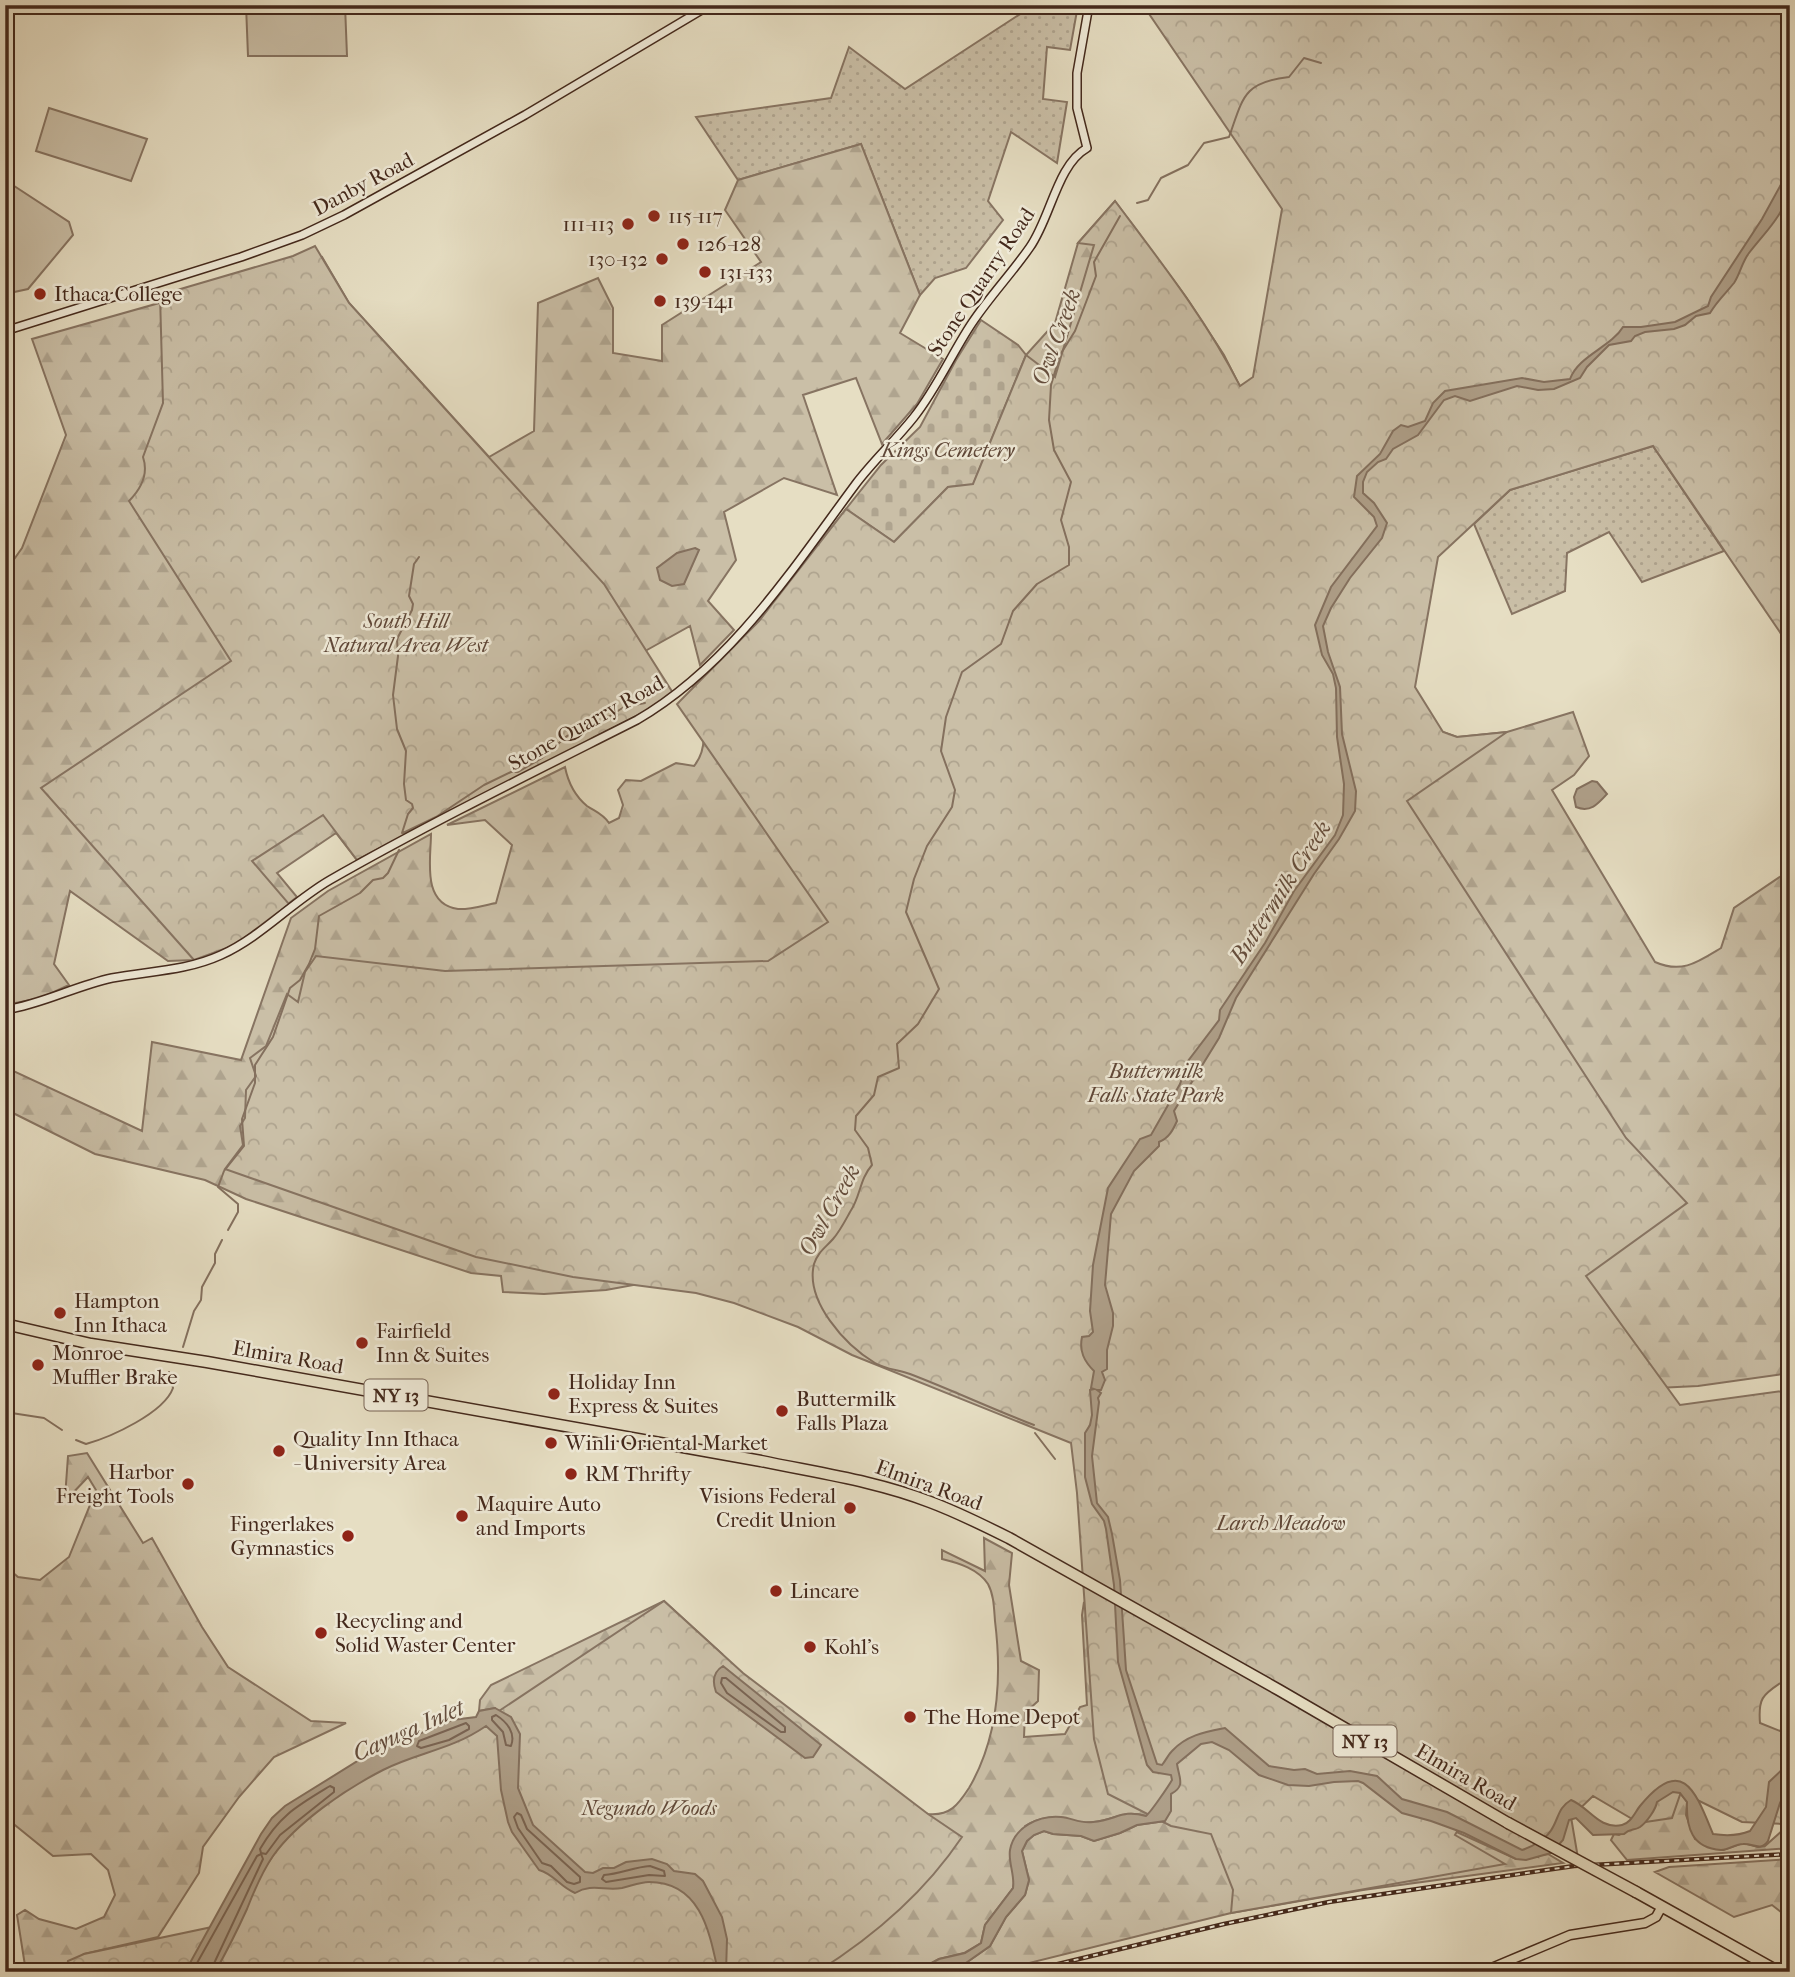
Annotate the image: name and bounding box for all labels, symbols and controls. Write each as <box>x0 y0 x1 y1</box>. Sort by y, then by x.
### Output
street label: Danby Road <box>309 147 418 221</box>
street label: Stone Quarry Road <box>922 203 1040 361</box>
place label: 115-117 <box>668 204 723 228</box>
marker: 115-117 <box>646 208 662 224</box>
place label: 111-113 <box>562 212 614 236</box>
marker: 111-113 <box>620 216 636 232</box>
place label: 126-128 <box>697 232 761 256</box>
marker: 126-128 <box>675 236 691 252</box>
place label: 130-132 <box>588 247 648 271</box>
marker: 130-132 <box>654 251 670 267</box>
place label: 131-133 <box>719 260 773 284</box>
marker: 131-133 <box>697 264 713 280</box>
place label: Ithaca College <box>54 282 182 306</box>
water label: Owl Creek <box>1027 285 1086 389</box>
marker: Ithaca College <box>32 286 48 302</box>
place label: 139-141 <box>674 289 734 313</box>
marker: 139-141 <box>652 293 668 309</box>
park label: Kings Cemetery <box>879 438 1016 462</box>
park label: South Hill Natural Area West <box>323 609 490 657</box>
street label: Stone Quarry Road <box>504 670 668 776</box>
water label: Buttermilk Creek <box>1223 815 1337 971</box>
park label: Buttermilk Falls State Park <box>1087 1059 1224 1107</box>
water label: Owl Creek <box>793 1160 866 1261</box>
place label: Hampton Inn Ithaca <box>74 1289 167 1337</box>
marker: Hampton Inn Ithaca <box>52 1305 68 1321</box>
place label: Fairfield Inn & Suites <box>376 1319 489 1367</box>
street label: Elmira Road <box>231 1335 346 1379</box>
marker: Fairfield Inn & Suites <box>354 1335 370 1351</box>
place label: Monroe Muffler Brake <box>52 1341 178 1389</box>
marker: Monroe Muffler Brake <box>30 1357 46 1373</box>
place label: Holiday Inn Express & Suites <box>568 1370 719 1418</box>
road number: NY 13 <box>364 1380 428 1410</box>
marker: Holiday Inn Express & Suites <box>546 1386 562 1402</box>
place label: Buttermilk Falls Plaza <box>796 1387 896 1435</box>
marker: Buttermilk Falls Plaza <box>774 1403 790 1419</box>
place label: Quality Inn Ithaca - University Area <box>293 1427 459 1475</box>
place label: Winli Oriental Market <box>564 1431 769 1455</box>
marker: Winli Oriental Market <box>543 1435 559 1451</box>
marker: Quality Inn Ithaca - University Area <box>271 1443 287 1459</box>
street label: Elmira Road <box>872 1455 986 1516</box>
place label: Harbor Freight Tools <box>56 1460 174 1508</box>
place label: RM Thrifty <box>585 1462 692 1486</box>
marker: RM Thrifty <box>563 1466 579 1482</box>
marker: Harbor Freight Tools <box>180 1476 196 1492</box>
place label: Visions Federal Credit Union <box>699 1484 836 1532</box>
place label: Maquire Auto and Imports <box>476 1492 601 1540</box>
marker: Visions Federal Credit Union <box>842 1500 858 1516</box>
marker: Maquire Auto and Imports <box>454 1508 470 1524</box>
park label: Larch Meadow <box>1214 1511 1346 1535</box>
place label: Fingerlakes Gymnastics <box>230 1512 334 1560</box>
marker: Fingerlakes Gymnastics <box>340 1528 356 1544</box>
place label: Lincare <box>790 1579 859 1603</box>
marker: Lincare <box>768 1583 784 1599</box>
place label: Recycling and Solid Waster Center <box>335 1609 516 1657</box>
marker: Recycling and Solid Waster Center <box>313 1625 329 1641</box>
place label: Kohl's <box>824 1635 879 1659</box>
marker: Kohl's <box>802 1639 818 1655</box>
water label: Cayuga Inlet <box>348 1693 470 1767</box>
place label: The Home Depot <box>924 1705 1081 1729</box>
marker: The Home Depot <box>902 1709 918 1725</box>
road number: NY 13 <box>1334 1726 1396 1756</box>
street label: Elmira Road <box>1411 1739 1521 1816</box>
park label: Negundo Woods <box>580 1796 717 1820</box>

